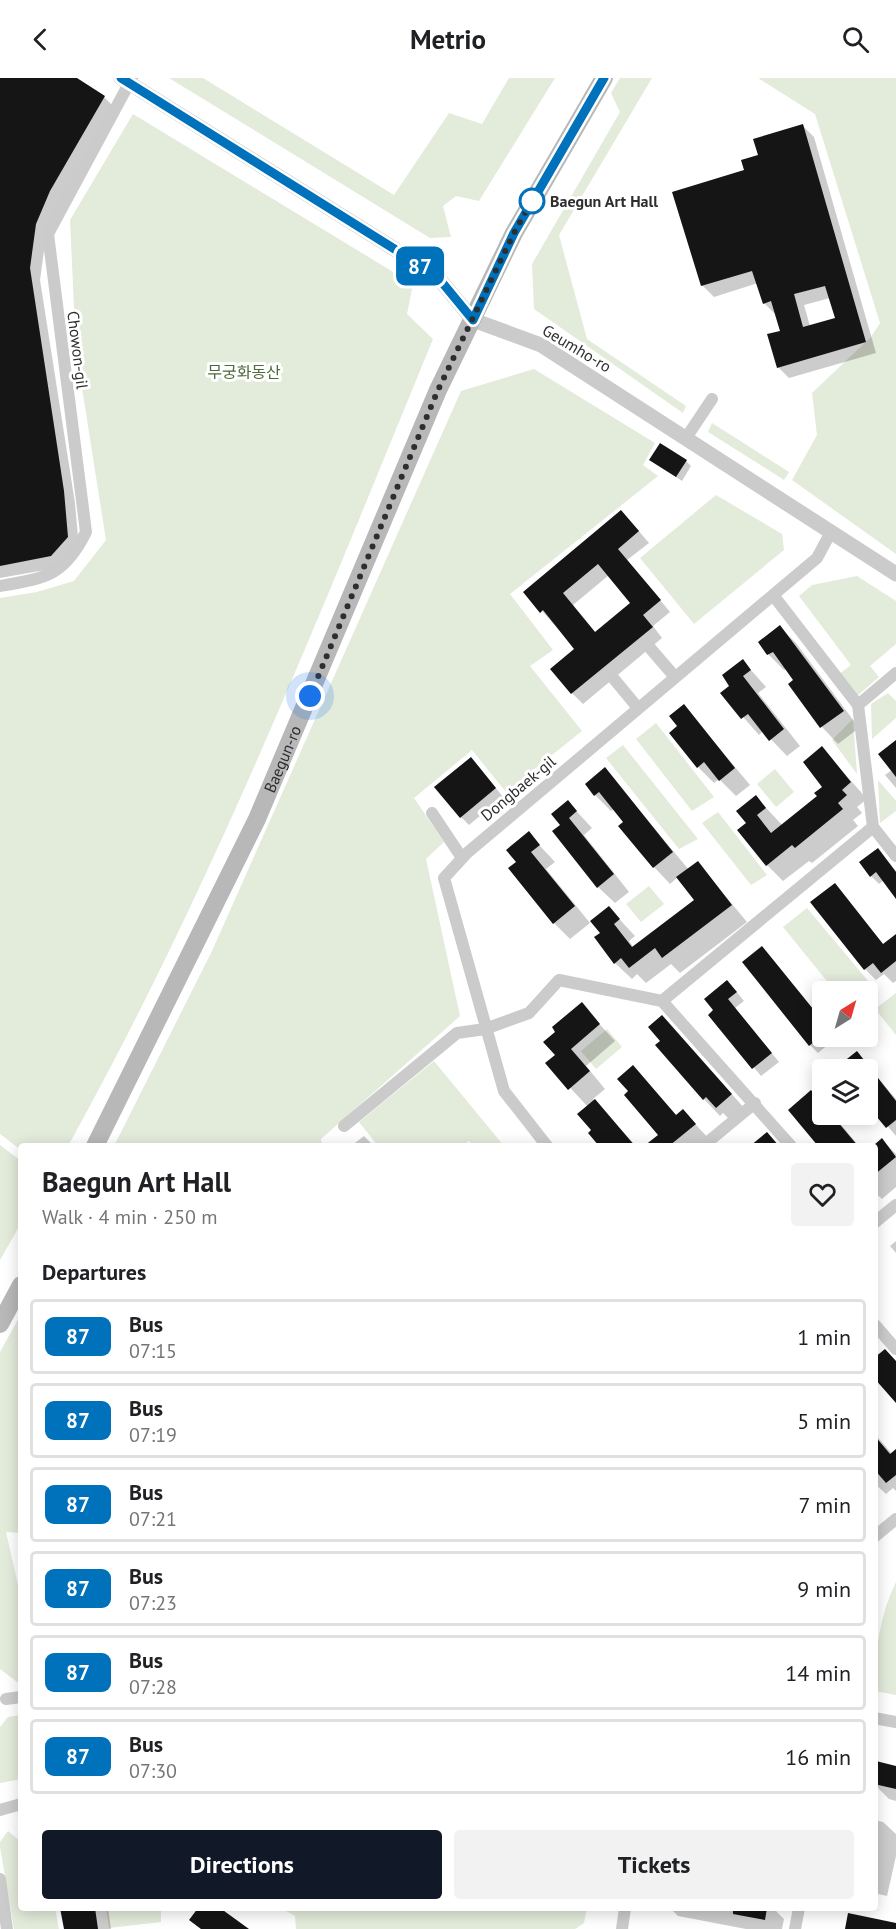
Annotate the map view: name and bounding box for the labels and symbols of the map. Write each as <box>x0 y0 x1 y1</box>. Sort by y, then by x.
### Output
marker: Baegun Art Hall <box>519 188 545 214</box>
place label: Baegun Art Hall <box>550 191 658 211</box>
line badge: 87 <box>393 246 447 285</box>
street label: Chowon-gil <box>63 310 93 391</box>
street label: Geumho-ro <box>539 320 615 376</box>
park label: 무궁화동산 <box>207 362 281 382</box>
your location <box>295 681 325 711</box>
street label: Baegun-ro <box>259 722 305 796</box>
street label: Dongbaek-gil <box>477 751 560 825</box>
north arrow <box>812 981 878 1047</box>

